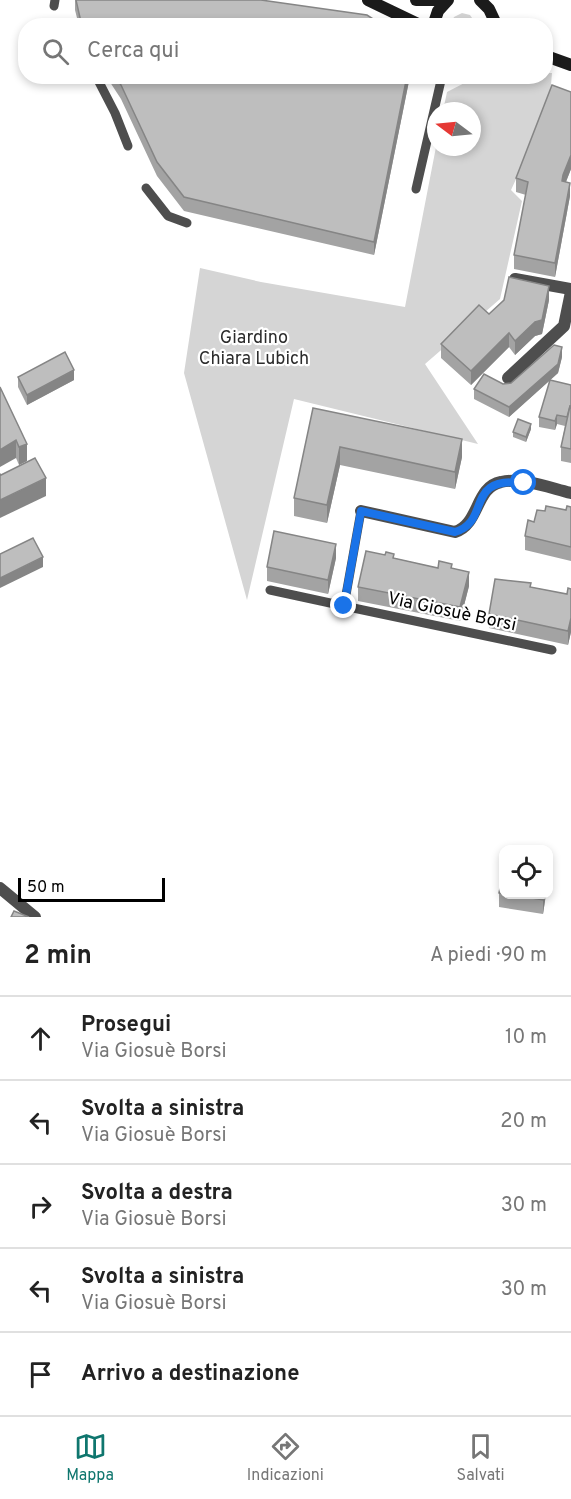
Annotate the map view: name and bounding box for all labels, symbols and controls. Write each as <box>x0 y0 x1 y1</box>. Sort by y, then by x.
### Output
search box <box>18 18 553 84</box>
icon: search <box>39 35 72 68</box>
text: Cerca qui <box>87 38 179 65</box>
north arrow <box>427 102 481 156</box>
park label: Giardino Chiara Lubich <box>199 327 309 371</box>
route start <box>510 469 536 495</box>
street label: Via Giosuè Borsi <box>385 588 518 637</box>
route end <box>330 592 356 618</box>
map controls <box>499 845 553 899</box>
button: locate <box>499 845 553 899</box>
scale bar <box>18 875 165 902</box>
text: 50 m <box>27 878 65 898</box>
text: 2 min <box>24 940 92 973</box>
text: A piedi · 90 m <box>430 943 547 969</box>
text: Prosegui <box>81 1012 171 1039</box>
icon: ahead <box>24 1022 57 1055</box>
text: 10 m <box>505 1025 547 1051</box>
text: Via Giosuè Borsi <box>81 1039 227 1065</box>
text: Svolta a sinistra <box>81 1096 244 1123</box>
icon: left <box>24 1106 57 1139</box>
text: 20 m <box>500 1109 547 1135</box>
text: Via Giosuè Borsi <box>81 1123 227 1149</box>
text: Svolta a destra <box>81 1180 233 1207</box>
icon: right <box>24 1190 57 1223</box>
text: 30 m <box>501 1193 547 1219</box>
text: Via Giosuè Borsi <box>81 1207 227 1233</box>
text: Svolta a sinistra <box>81 1264 244 1291</box>
icon: left <box>24 1274 57 1307</box>
text: 30 m <box>501 1277 547 1303</box>
text: Via Giosuè Borsi <box>81 1291 227 1317</box>
icon: arrive <box>24 1358 57 1391</box>
text: Arrivo a destinazione <box>81 1361 299 1388</box>
tab: Mappa <box>66 1430 114 1486</box>
tab: Indicazioni <box>247 1430 324 1486</box>
tab: Salvati <box>457 1430 505 1486</box>

